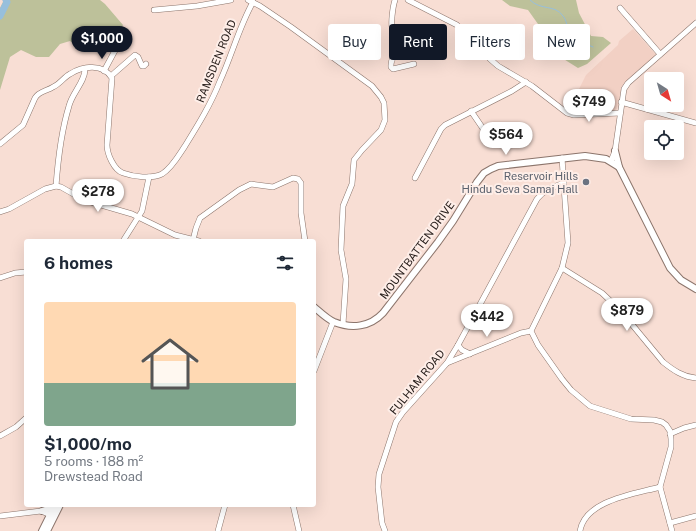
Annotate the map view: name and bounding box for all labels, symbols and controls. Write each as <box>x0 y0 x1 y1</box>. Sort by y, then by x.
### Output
street label: RAMSDEN ROAD <box>194 17 238 104</box>
chip: Buy <box>328 24 381 60</box>
chip: Rent <box>389 24 447 60</box>
chip: Filters <box>455 24 525 60</box>
chip: New <box>533 24 590 60</box>
pin: $1,000 <box>69 26 135 60</box>
text: $1,000 <box>80 31 124 46</box>
north arrow <box>644 72 684 112</box>
map controls <box>644 72 684 160</box>
pin: $749 <box>565 89 613 123</box>
text: $749 <box>572 94 606 109</box>
button: locate <box>644 120 684 160</box>
pin: $564 <box>482 122 530 156</box>
text: $564 <box>489 127 523 142</box>
place label: Reservoir Hills Hindu Seva Samaj Hall <box>462 170 578 195</box>
marker: Reservoir Hills Hindu Seva Samaj Hall <box>581 177 591 187</box>
pin: $278 <box>74 179 122 213</box>
text: $278 <box>81 184 115 199</box>
street label: MOUNTBATTEN DRIVE <box>377 199 457 301</box>
icon: filters <box>274 252 296 274</box>
text: 6 homes <box>44 253 113 273</box>
pin: $879 <box>603 298 651 332</box>
text: $879 <box>610 303 644 318</box>
pin: $442 <box>463 304 511 338</box>
text: $442 <box>470 309 504 324</box>
icon: home <box>134 328 206 400</box>
street label: FULHAM ROAD <box>387 347 447 417</box>
text: $1,000/mo <box>44 434 132 454</box>
text: 5 rooms · 188 m² <box>44 454 143 469</box>
text: Drewstead Road <box>44 469 143 484</box>

